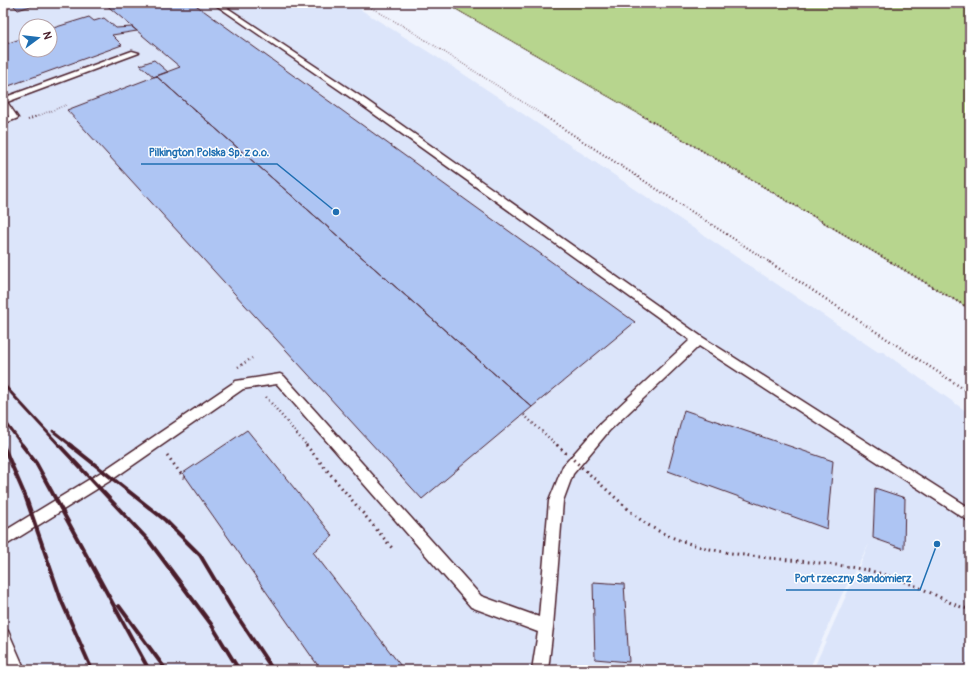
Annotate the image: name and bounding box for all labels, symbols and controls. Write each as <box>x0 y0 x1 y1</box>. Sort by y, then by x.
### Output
north arrow <box>18 18 58 58</box>
text: N <box>40 30 55 41</box>
callout: Pilkington Polska Sp. z o.o. <box>141 141 277 164</box>
text: Pilkington Polska Sp. z o.o. <box>149 146 269 159</box>
callout: Port rzeczny Sandomierz <box>786 567 920 590</box>
text: Port rzeczny Sandomierz <box>794 572 912 585</box>

